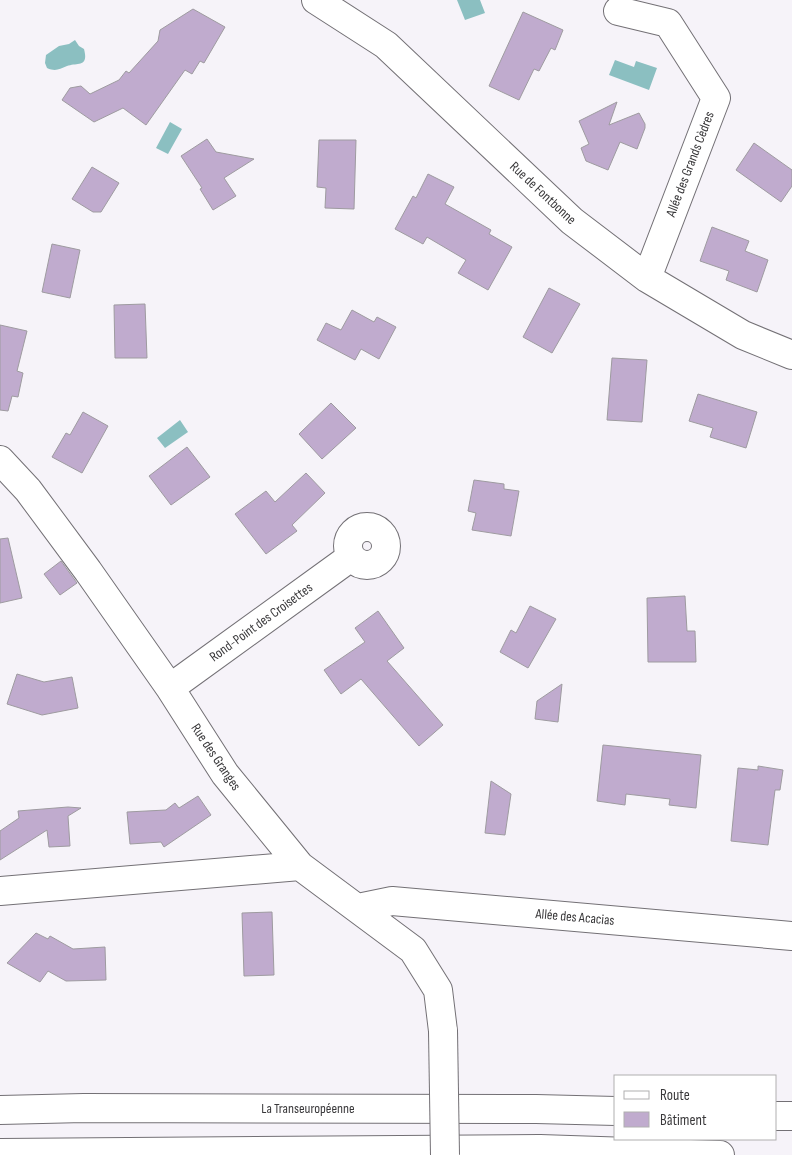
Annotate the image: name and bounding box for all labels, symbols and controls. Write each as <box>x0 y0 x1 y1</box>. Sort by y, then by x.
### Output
street label: Allée des Grands Cèdres <box>662 109 718 220</box>
street label: Rue de Fontbonne <box>506 158 580 228</box>
street label: Rond-Point des Croisettes <box>206 579 316 665</box>
street label: Rue des Granges <box>187 720 245 794</box>
street label: Allée des Acacias <box>534 905 615 929</box>
legend <box>614 1075 777 1140</box>
text: Route <box>660 1086 690 1105</box>
street label: La Transeuropéenne <box>261 1100 355 1117</box>
text: Bâtiment <box>660 1111 707 1130</box>

